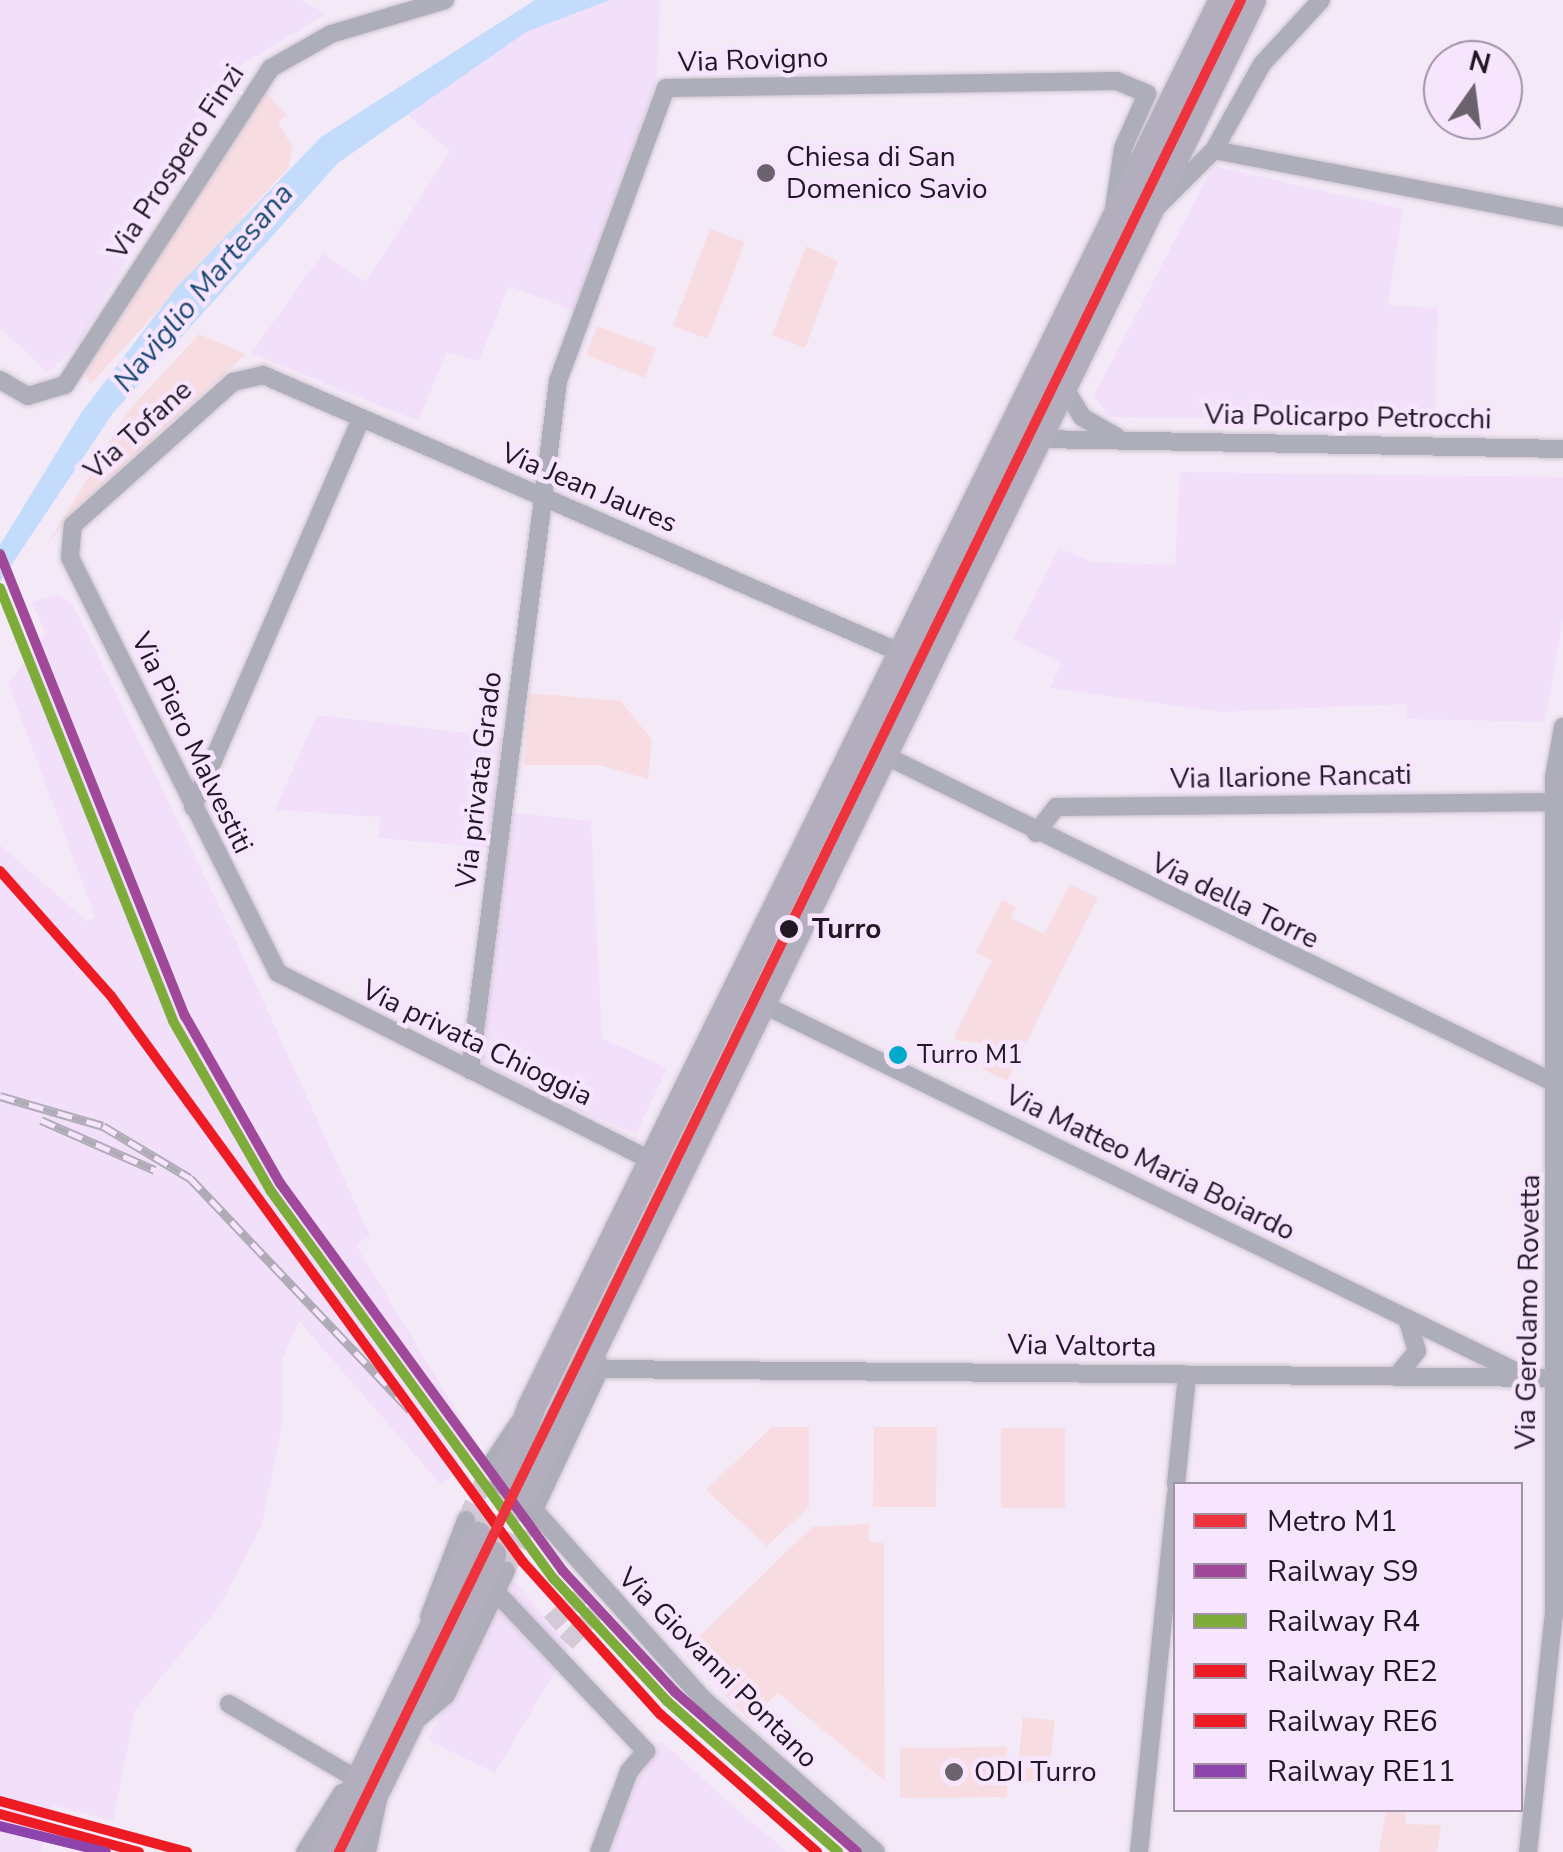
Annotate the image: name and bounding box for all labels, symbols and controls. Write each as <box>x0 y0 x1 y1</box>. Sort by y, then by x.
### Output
north arrow <box>1423 40 1523 140</box>
street label: Via Rovigno <box>677 41 829 79</box>
text: N <box>1465 42 1495 84</box>
street label: Via Prospero Finzi <box>101 58 251 266</box>
place label: Chiesa di San Domenico Savio <box>786 140 987 206</box>
marker: Chiesa di San Domenico Savio <box>755 162 777 184</box>
water label: Naviglio Martesana <box>106 177 302 399</box>
street label: Via Tofane <box>77 373 199 487</box>
street label: Via Policarpo Petrocchi <box>1204 398 1492 436</box>
street label: Via Jean Jaures <box>496 436 682 540</box>
street label: Via Piero Malvestiti <box>124 627 260 859</box>
street label: Via privata Grado <box>449 670 509 890</box>
street label: Via Ilarione Rancati <box>1170 758 1412 796</box>
street label: Via della Torre <box>1146 846 1324 956</box>
place label: Turro <box>812 912 881 946</box>
marker: Turro <box>776 916 802 942</box>
street label: Via privata Chioggia <box>356 973 598 1113</box>
place label: Turro M1 <box>917 1039 1023 1071</box>
marker: Turro M1 <box>888 1045 908 1065</box>
street label: Via Matteo Maria Boiardo <box>1000 1078 1300 1248</box>
street label: Via Gerolamo Rovetta <box>1509 1174 1547 1450</box>
street label: Via Valtorta <box>1007 1328 1157 1364</box>
legend <box>1173 1482 1523 1812</box>
text: Metro M1 <box>1267 1501 1398 1542</box>
text: Railway S9 <box>1267 1551 1419 1592</box>
street label: Via Giovanni Pontano <box>611 1561 825 1775</box>
text: Railway R4 <box>1267 1601 1420 1642</box>
text: Railway RE2 <box>1267 1651 1438 1692</box>
text: Railway RE6 <box>1267 1701 1438 1742</box>
text: Railway RE11 <box>1267 1751 1456 1792</box>
place label: ODI Turro <box>974 1755 1097 1789</box>
marker: ODI Turro <box>943 1761 965 1783</box>

